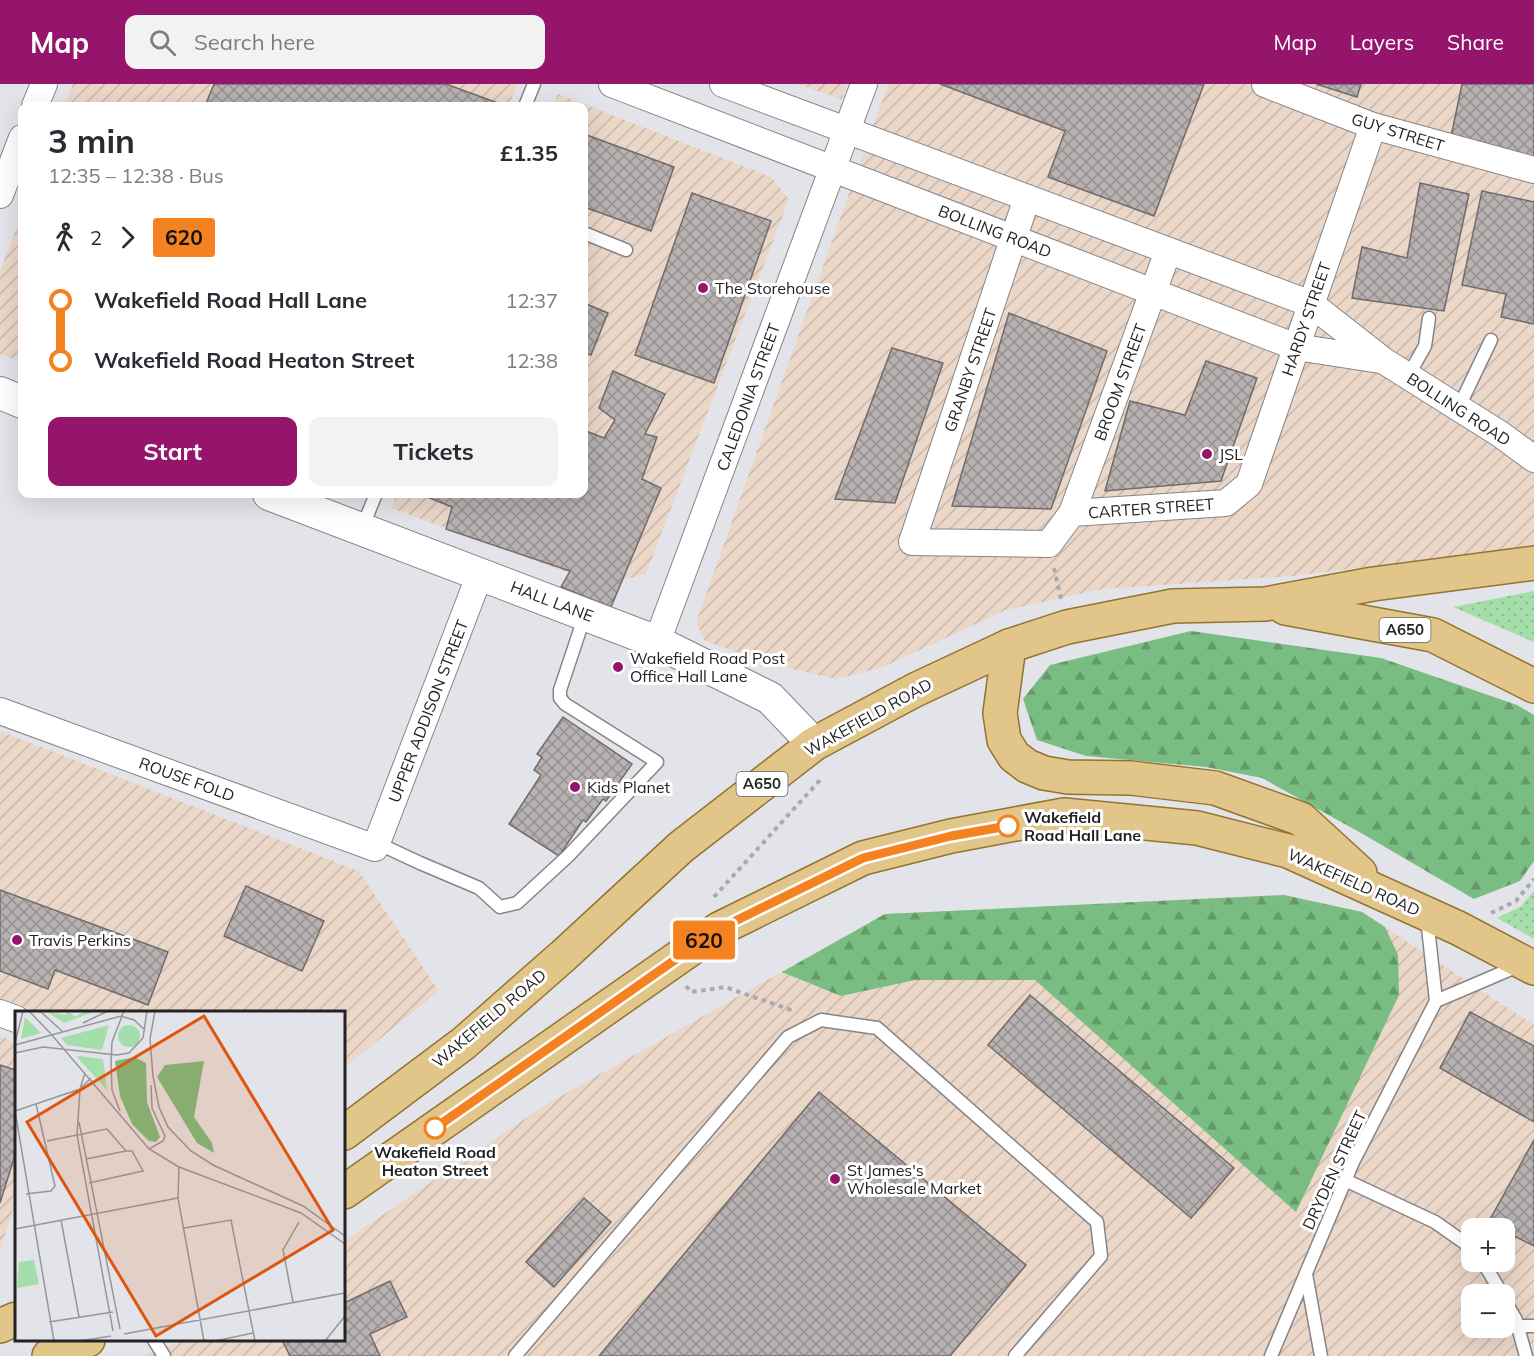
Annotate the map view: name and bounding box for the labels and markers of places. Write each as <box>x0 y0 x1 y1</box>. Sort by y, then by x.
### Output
place label: The Storehouse <box>715 278 830 298</box>
marker: The Storehouse <box>696 281 710 295</box>
place label: JSL <box>1219 444 1243 464</box>
marker: JSL <box>1200 447 1214 461</box>
place label: Wakefield Road Post Office Hall Lane <box>630 648 785 686</box>
marker: Wakefield Road Post Office Hall Lane <box>611 660 625 674</box>
place label: Kids Planet <box>587 777 671 797</box>
marker: Kids Planet <box>568 780 582 794</box>
place label: Wakefield Road Hall Lane <box>1024 807 1141 845</box>
marker: Wakefield Road Hall Lane <box>997 815 1019 837</box>
place label: Travis Perkins <box>29 930 131 950</box>
marker: Travis Perkins <box>10 933 24 947</box>
marker: Wakefield Road Heaton Street <box>424 1117 446 1139</box>
place label: Wakefield Road Heaton Street <box>374 1142 496 1180</box>
place label: St James's Wholesale Market <box>847 1160 982 1198</box>
marker: St James's Wholesale Market <box>828 1172 842 1186</box>

